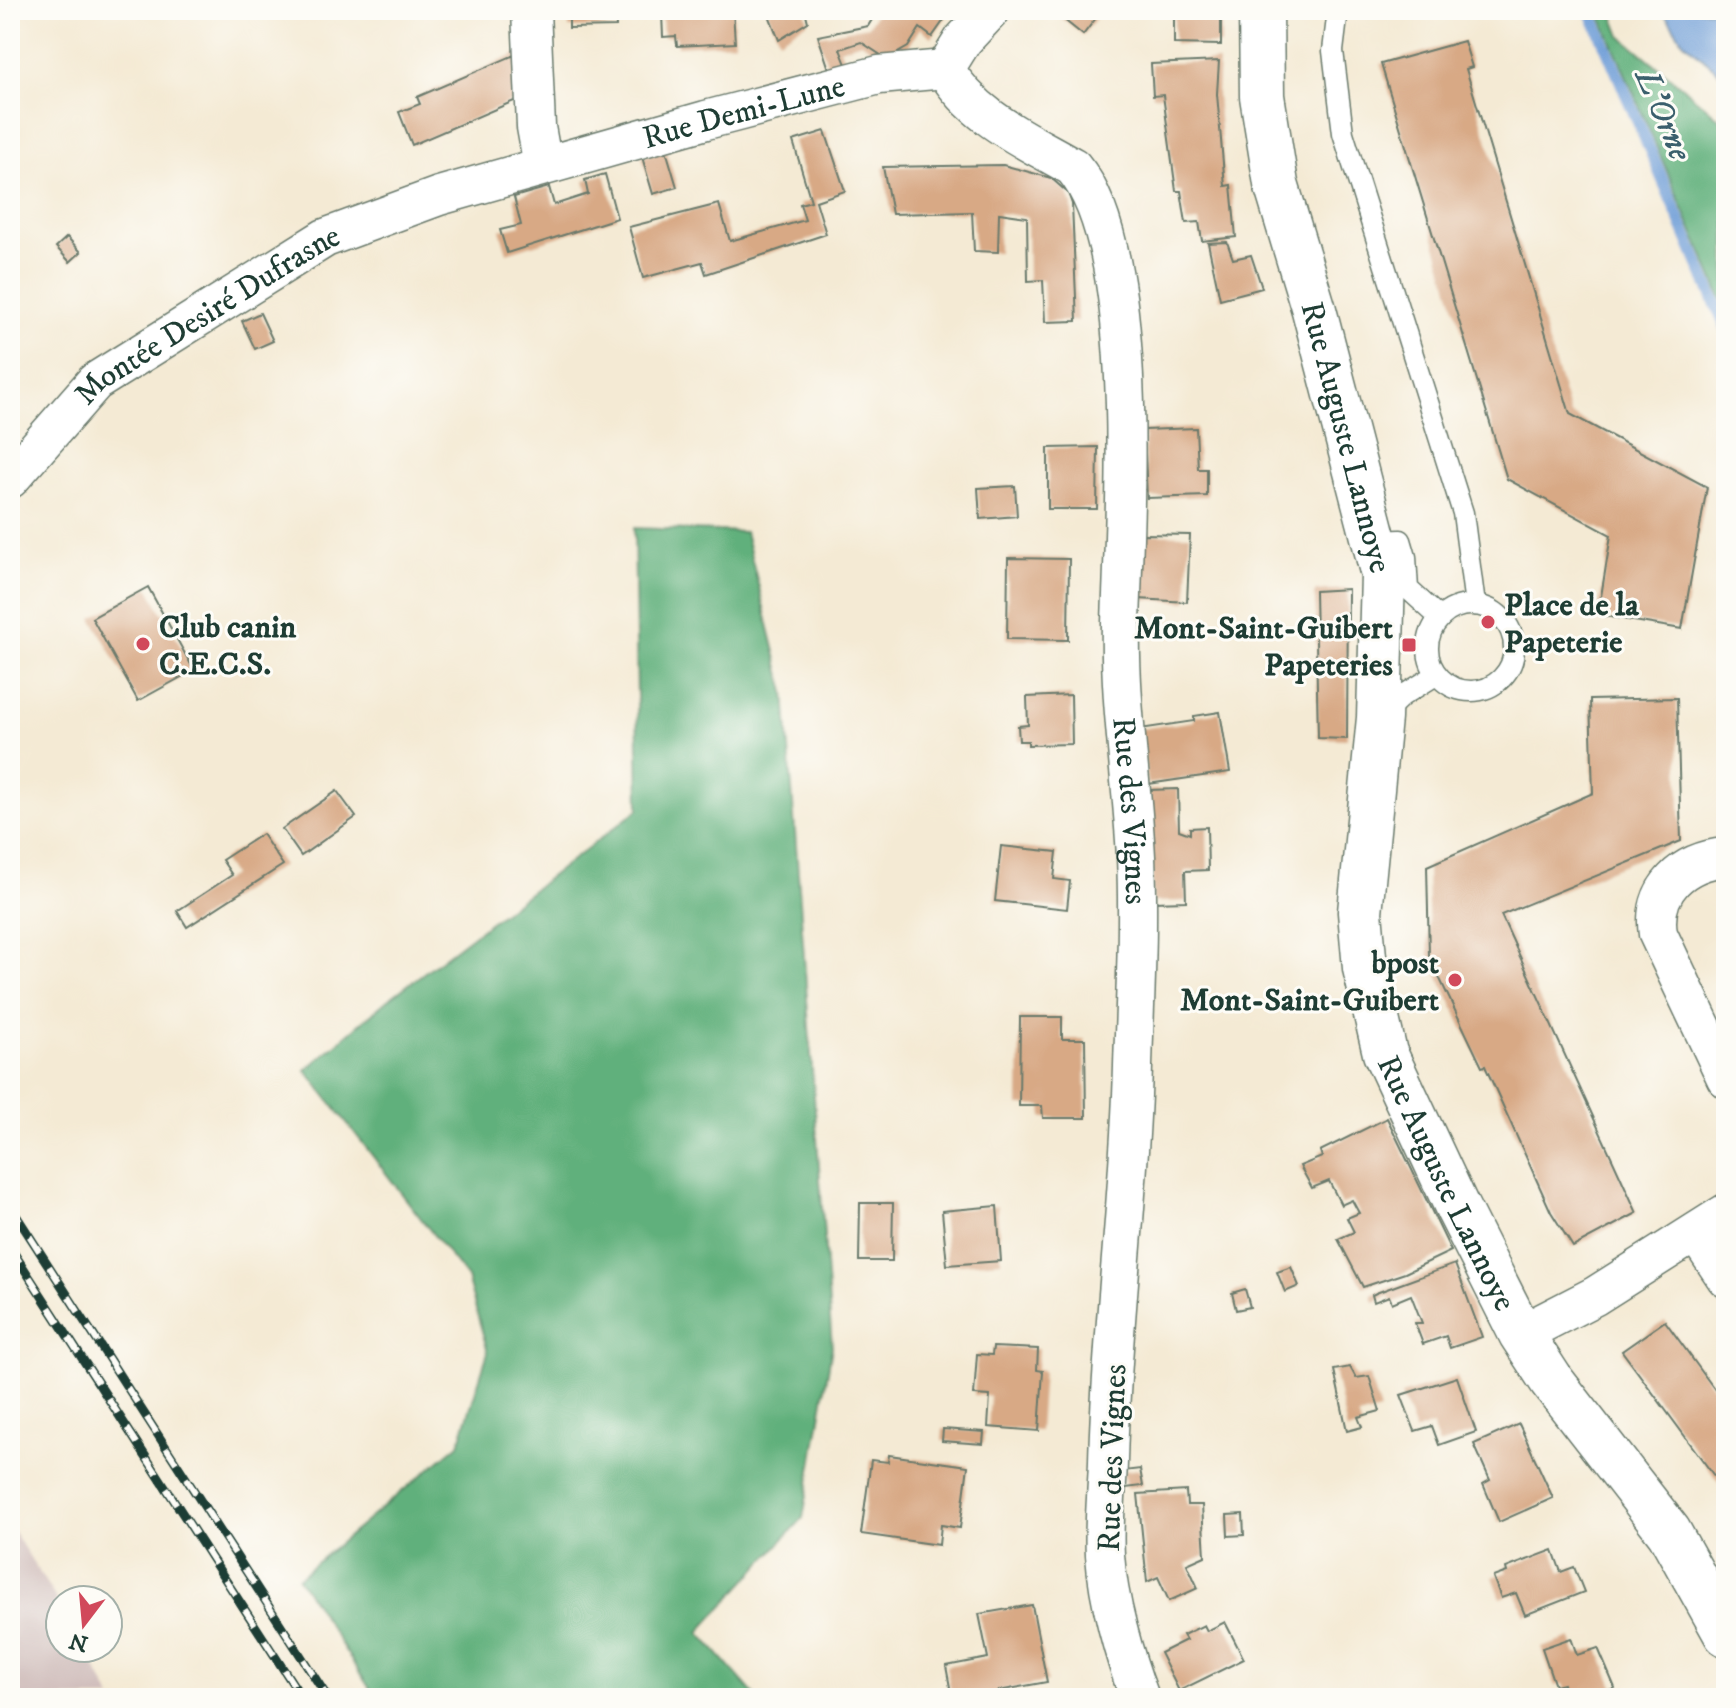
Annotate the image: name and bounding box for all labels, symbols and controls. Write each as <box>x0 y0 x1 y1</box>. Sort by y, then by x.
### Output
water label: L'Orne <box>1624 61 1702 168</box>
street label: Rue Demi-Lune <box>638 67 849 159</box>
street label: Montée Desiré Dufrasne <box>66 216 345 414</box>
street label: Rue Auguste Lannoye <box>1291 298 1400 577</box>
place label: Place de la Papeterie <box>1504 586 1639 663</box>
place label: Club canin C.E.C.S. <box>159 608 296 685</box>
place label: Mont-Saint-Guibert Papeteries <box>1134 609 1394 686</box>
marker: Place de la Papeterie <box>1479 613 1497 631</box>
marker: Club canin C.E.C.S. <box>134 635 152 653</box>
marker: Mont-Saint-Guibert Papeteries <box>1400 636 1418 654</box>
street label: Rue des Vignes <box>1102 716 1155 905</box>
place label: bpost Mont-Saint-Guibert <box>1180 944 1440 1021</box>
marker: bpost Mont-Saint-Guibert <box>1446 971 1464 989</box>
street label: Rue Auguste Lannoye <box>1367 1049 1524 1318</box>
street label: Rue des Vignes <box>1090 1363 1136 1553</box>
north arrow <box>44 1584 124 1664</box>
text: N <box>66 1626 91 1657</box>

